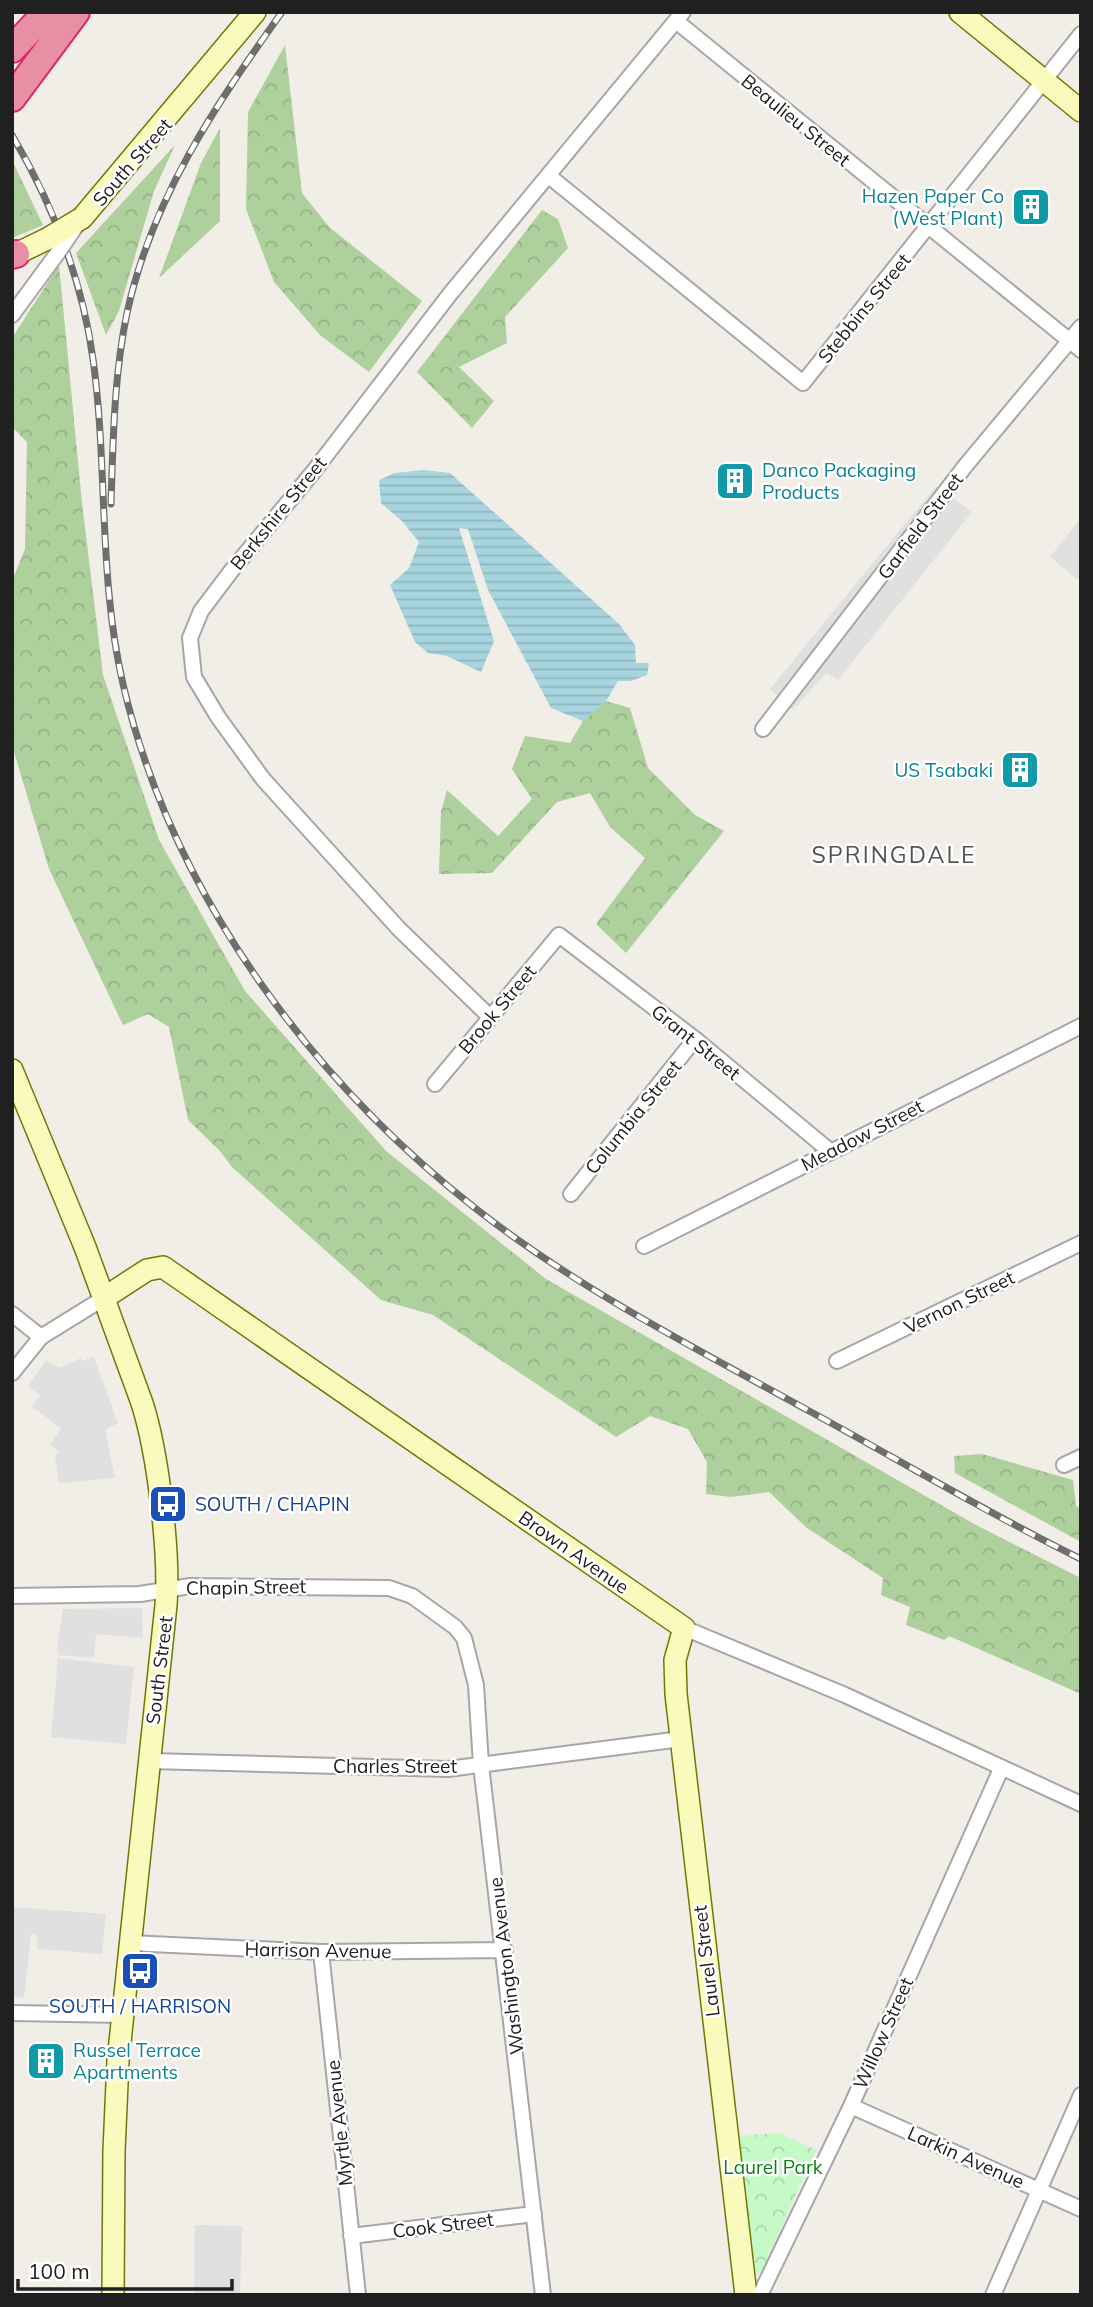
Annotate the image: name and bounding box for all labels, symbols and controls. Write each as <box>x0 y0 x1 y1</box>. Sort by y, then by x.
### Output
street label: Beaulieu Street <box>737 69 856 172</box>
street label: South Street <box>87 113 177 211</box>
place label: Hazen Paper Co (West Plant) <box>862 184 1004 230</box>
building icon: Hazen Paper Co (West Plant) <box>1010 186 1052 228</box>
street label: Stebbins Street <box>812 248 916 368</box>
street label: Berkshire Street <box>225 451 331 575</box>
place label: Danco Packaging Products <box>762 458 916 504</box>
building icon: Danco Packaging Products <box>714 460 756 502</box>
street label: Garfield Street <box>872 468 968 584</box>
building icon: US Tsabaki <box>999 749 1041 791</box>
place label: US Tsabaki <box>894 758 993 782</box>
district label: SPRINGDALE <box>811 840 977 869</box>
street label: Brook Street <box>453 959 541 1058</box>
street label: Grant Street <box>647 999 746 1085</box>
street label: Columbia Street <box>580 1055 687 1179</box>
street label: Meadow Street <box>797 1094 928 1176</box>
street label: Vernon Street <box>900 1265 1018 1339</box>
bus stop icon: SOUTH / CHAPIN <box>147 1483 189 1525</box>
place label: SOUTH / CHAPIN <box>195 1492 350 1516</box>
street label: Brown Avenue <box>514 1505 634 1599</box>
street label: Chapin Street <box>186 1574 307 1600</box>
street label: South Street <box>140 1614 178 1726</box>
street label: Charles Street <box>333 1754 457 1778</box>
street label: Washington Avenue <box>483 1876 529 2056</box>
street label: Laurel Street <box>687 1904 725 2018</box>
street label: Harrison Avenue <box>244 1937 392 1963</box>
bus stop icon: SOUTH / HARRISON <box>119 1950 161 1992</box>
street label: Willow Street <box>848 1973 918 2092</box>
place label: SOUTH / HARRISON <box>49 1994 231 2018</box>
place label: Russel Terrace Apartments <box>73 2038 201 2084</box>
building icon: Russel Terrace Apartments <box>25 2040 67 2082</box>
street label: Myrtle Avenue <box>320 2059 358 2187</box>
street label: Larkin Avenue <box>904 2121 1028 2193</box>
park label: Laurel Park <box>723 2155 823 2179</box>
street label: Cook Street <box>391 2207 495 2243</box>
scale bar <box>18 2248 231 2292</box>
text: 100 m <box>28 2258 90 2284</box>

